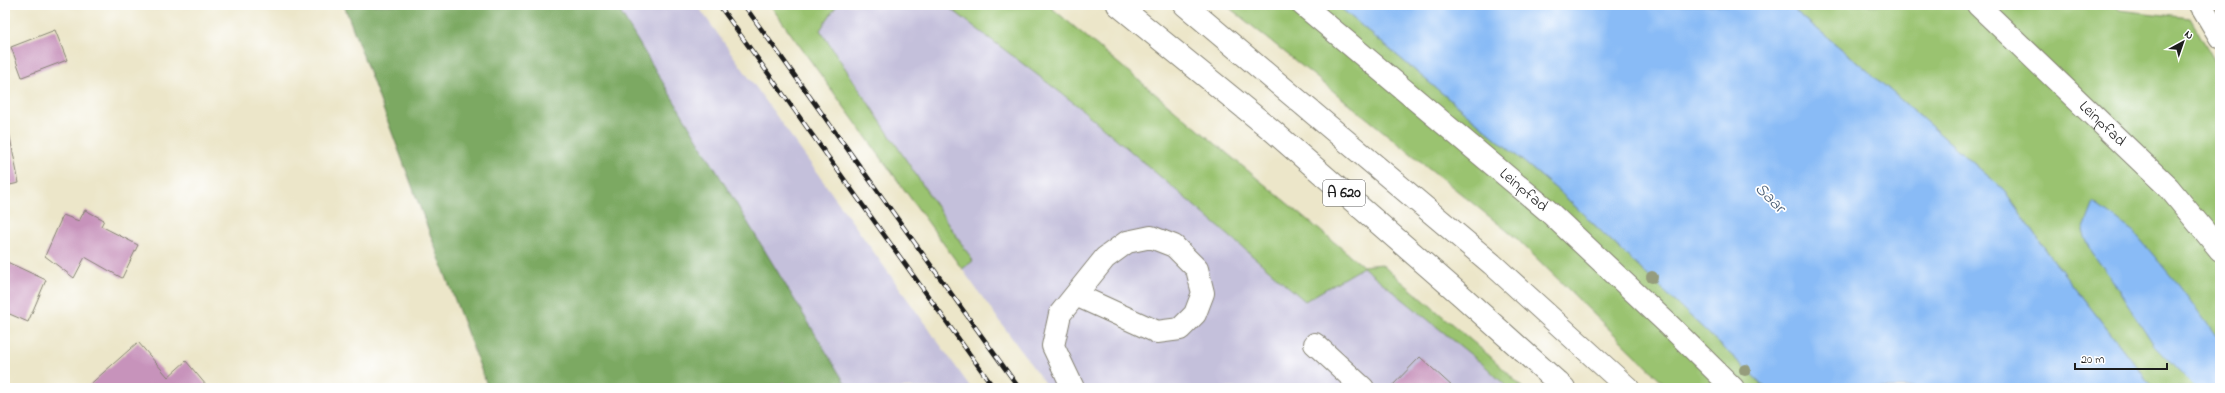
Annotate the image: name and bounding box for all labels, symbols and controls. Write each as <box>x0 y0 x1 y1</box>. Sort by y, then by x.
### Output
north arrow <box>2163 22 2203 62</box>
text: N <box>2181 27 2197 44</box>
street label: Leinpfad <box>2073 95 2131 153</box>
street label: Leinpfad <box>1494 163 1553 218</box>
water label: Saar <box>1749 177 1793 221</box>
road number: A 620 <box>1323 180 1365 206</box>
scale bar <box>2075 345 2167 371</box>
text: 20 m <box>2081 351 2104 369</box>

